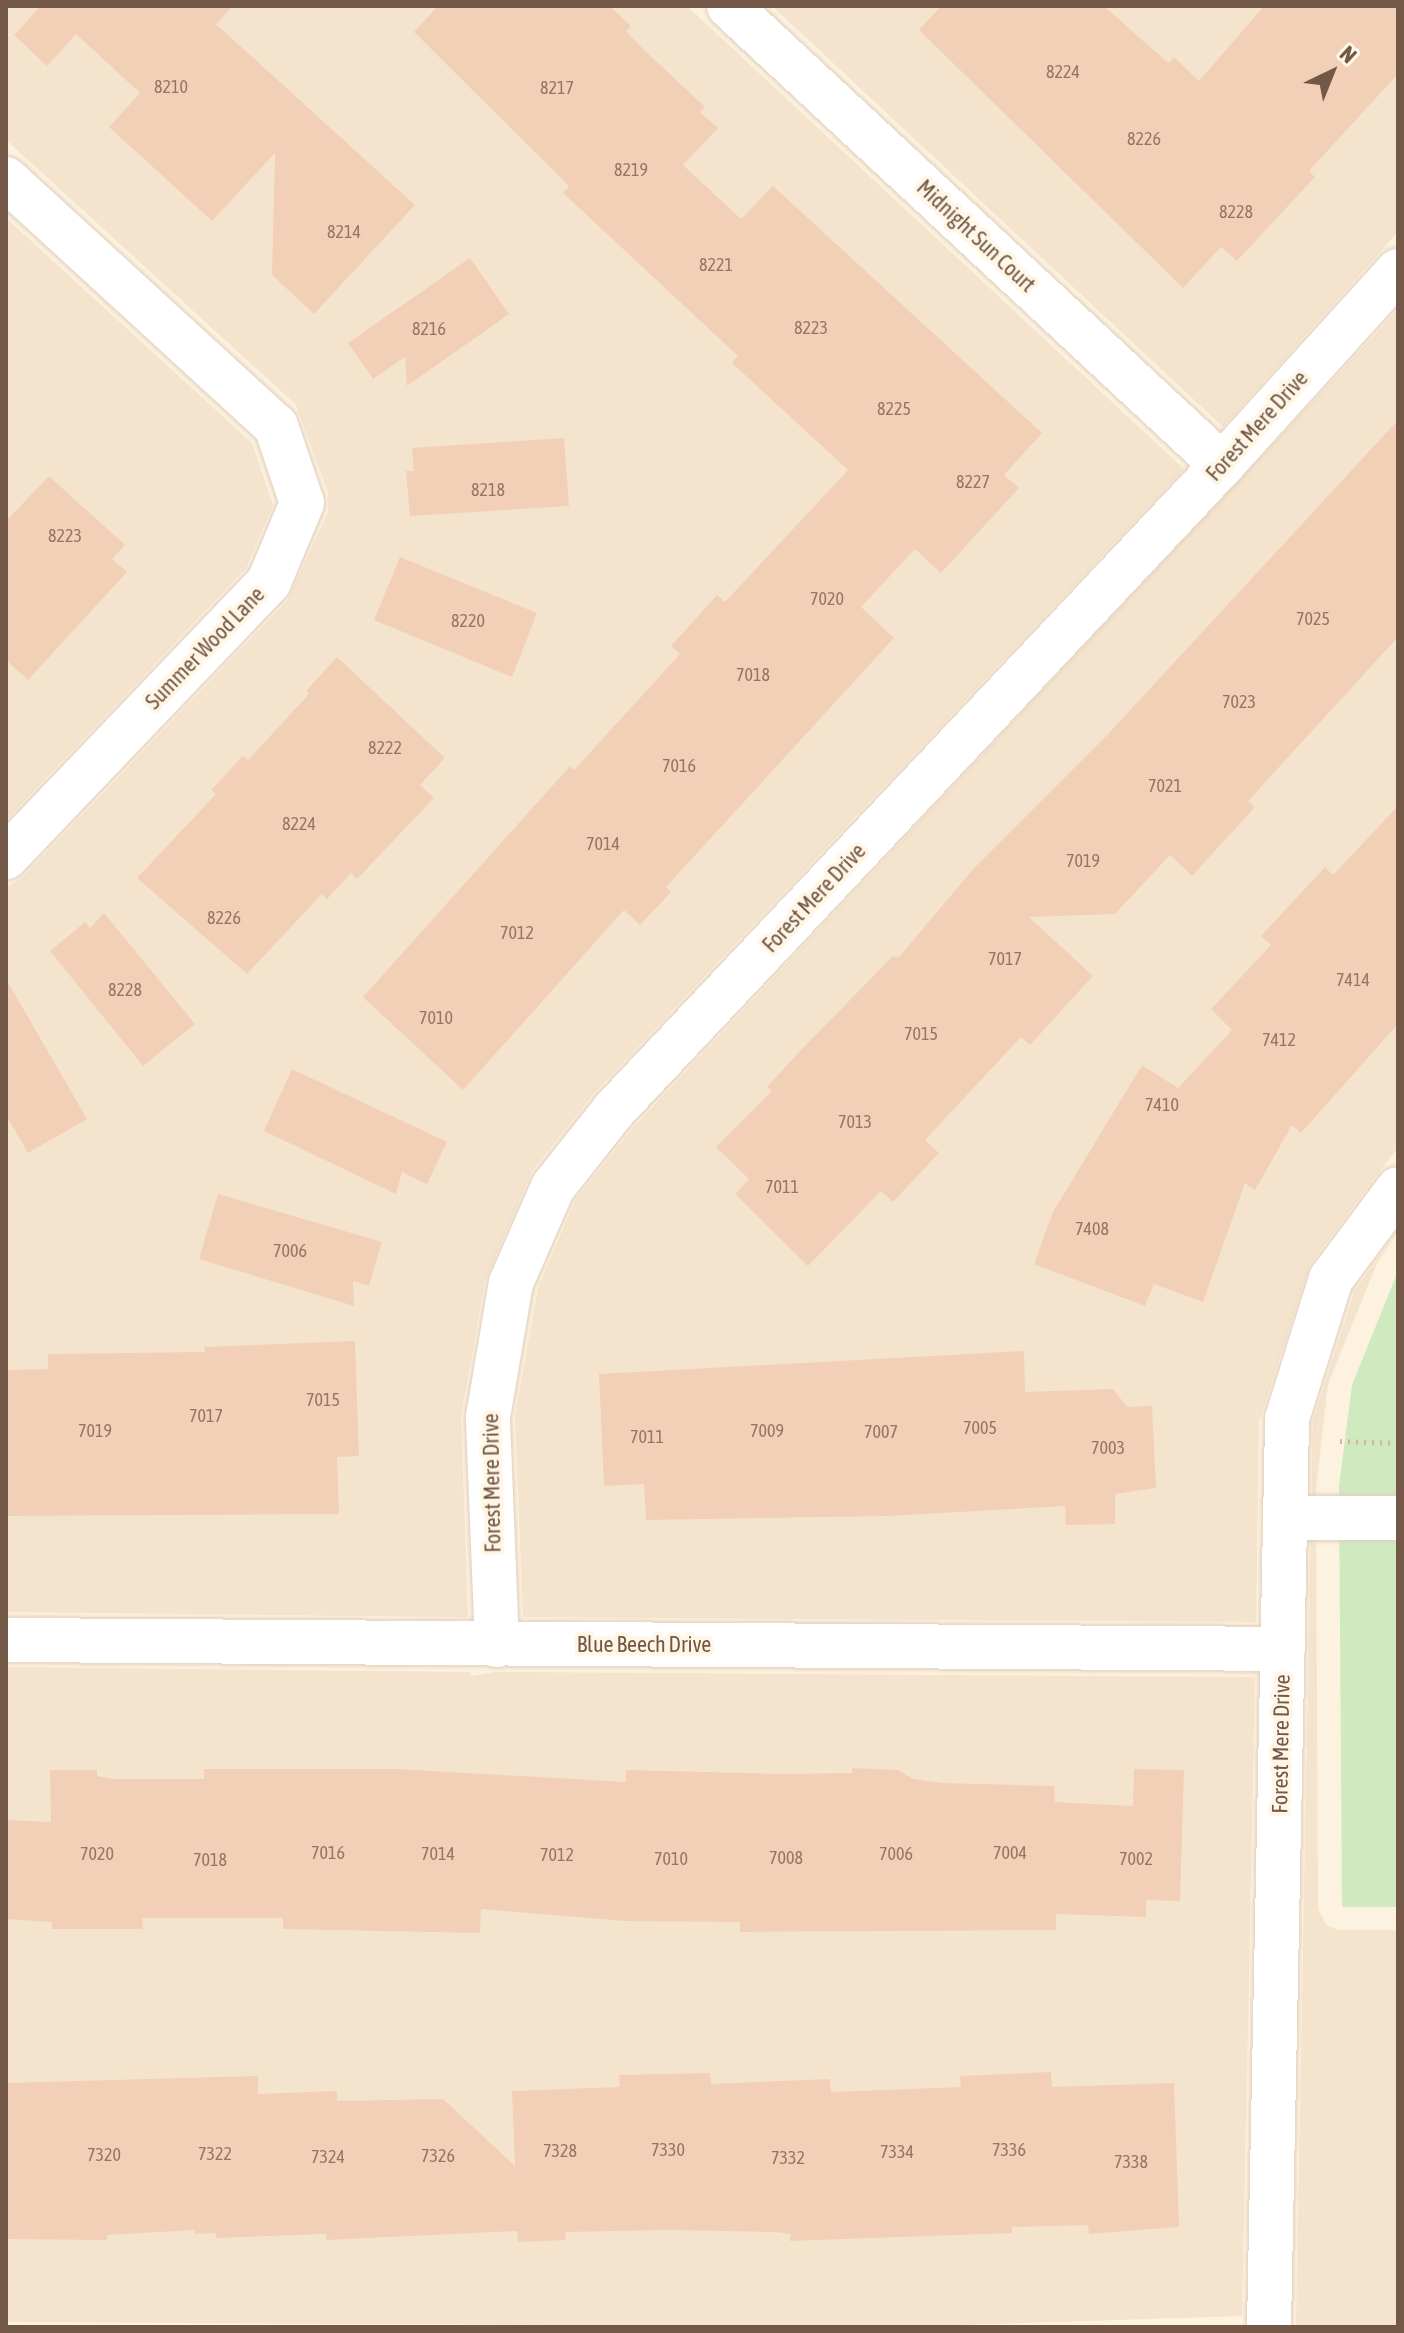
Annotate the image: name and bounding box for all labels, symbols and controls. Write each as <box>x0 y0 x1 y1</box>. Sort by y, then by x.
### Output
north arrow <box>1292 32 1372 112</box>
text: N <box>1335 41 1362 68</box>
house number: 8224 <box>1046 61 1080 83</box>
house number: 8210 <box>154 76 188 98</box>
house number: 8217 <box>540 77 574 99</box>
house number: 8226 <box>1127 128 1161 150</box>
house number: 8219 <box>614 159 648 181</box>
street label: Midnight Sun Court <box>911 174 1041 298</box>
house number: 8228 <box>1219 201 1253 223</box>
house number: 8214 <box>327 221 361 243</box>
house number: 8221 <box>699 254 733 276</box>
house number: 8223 <box>794 317 828 339</box>
house number: 8216 <box>412 318 446 340</box>
street label: Forest Mere Drive <box>1201 365 1313 487</box>
house number: 8225 <box>877 398 911 420</box>
house number: 8227 <box>956 471 990 493</box>
house number: 8218 <box>471 479 505 501</box>
house number: 8223 <box>48 525 82 547</box>
street label: Summer Wood Lane <box>140 581 270 715</box>
house number: 7020 <box>810 588 844 610</box>
house number: 7025 <box>1296 608 1330 630</box>
house number: 8220 <box>451 610 485 632</box>
house number: 7018 <box>736 664 770 686</box>
house number: 7023 <box>1222 691 1256 713</box>
house number: 8222 <box>368 737 402 759</box>
house number: 7016 <box>662 755 696 777</box>
house number: 7021 <box>1148 775 1182 797</box>
house number: 8224 <box>282 813 316 835</box>
house number: 7014 <box>586 833 620 855</box>
street label: Forest Mere Drive <box>757 838 871 958</box>
house number: 7019 <box>1066 850 1100 872</box>
house number: 8226 <box>207 907 241 929</box>
house number: 7012 <box>500 922 534 944</box>
house number: 7017 <box>988 948 1022 970</box>
house number: 7414 <box>1336 969 1370 991</box>
house number: 8228 <box>108 979 142 1001</box>
house number: 7010 <box>419 1007 453 1029</box>
house number: 7015 <box>904 1023 938 1045</box>
house number: 7412 <box>1262 1029 1296 1051</box>
house number: 7410 <box>1145 1094 1179 1116</box>
house number: 7013 <box>838 1111 872 1133</box>
house number: 7011 <box>765 1176 799 1198</box>
house number: 7408 <box>1075 1218 1109 1240</box>
house number: 7006 <box>273 1240 307 1262</box>
house number: 7015 <box>306 1389 340 1411</box>
house number: 7017 <box>189 1405 223 1427</box>
street label: Forest Mere Drive <box>478 1413 506 1553</box>
house number: 7005 <box>963 1417 997 1439</box>
house number: 7019 <box>78 1420 112 1442</box>
house number: 7009 <box>750 1420 784 1442</box>
house number: 7007 <box>864 1421 898 1443</box>
house number: 7011 <box>630 1426 664 1448</box>
house number: 7003 <box>1091 1437 1125 1459</box>
street label: Blue Beech Drive <box>577 1632 711 1658</box>
street label: Forest Mere Drive <box>1267 1674 1295 1814</box>
house number: 7016 <box>311 1842 345 1864</box>
house number: 7004 <box>993 1842 1027 1864</box>
house number: 7020 <box>80 1843 114 1865</box>
house number: 7014 <box>421 1843 455 1865</box>
house number: 7006 <box>879 1843 913 1865</box>
house number: 7012 <box>540 1844 574 1866</box>
house number: 7008 <box>769 1847 803 1869</box>
house number: 7010 <box>654 1848 688 1870</box>
house number: 7002 <box>1119 1848 1153 1870</box>
house number: 7018 <box>193 1849 227 1871</box>
house number: 7330 <box>651 2139 685 2161</box>
house number: 7336 <box>992 2139 1026 2161</box>
house number: 7328 <box>543 2140 577 2162</box>
house number: 7334 <box>880 2141 914 2163</box>
house number: 7322 <box>198 2143 232 2165</box>
house number: 7320 <box>87 2144 121 2166</box>
house number: 7326 <box>421 2145 455 2167</box>
house number: 7324 <box>311 2146 345 2168</box>
house number: 7332 <box>771 2147 805 2169</box>
house number: 7338 <box>1114 2151 1148 2173</box>

